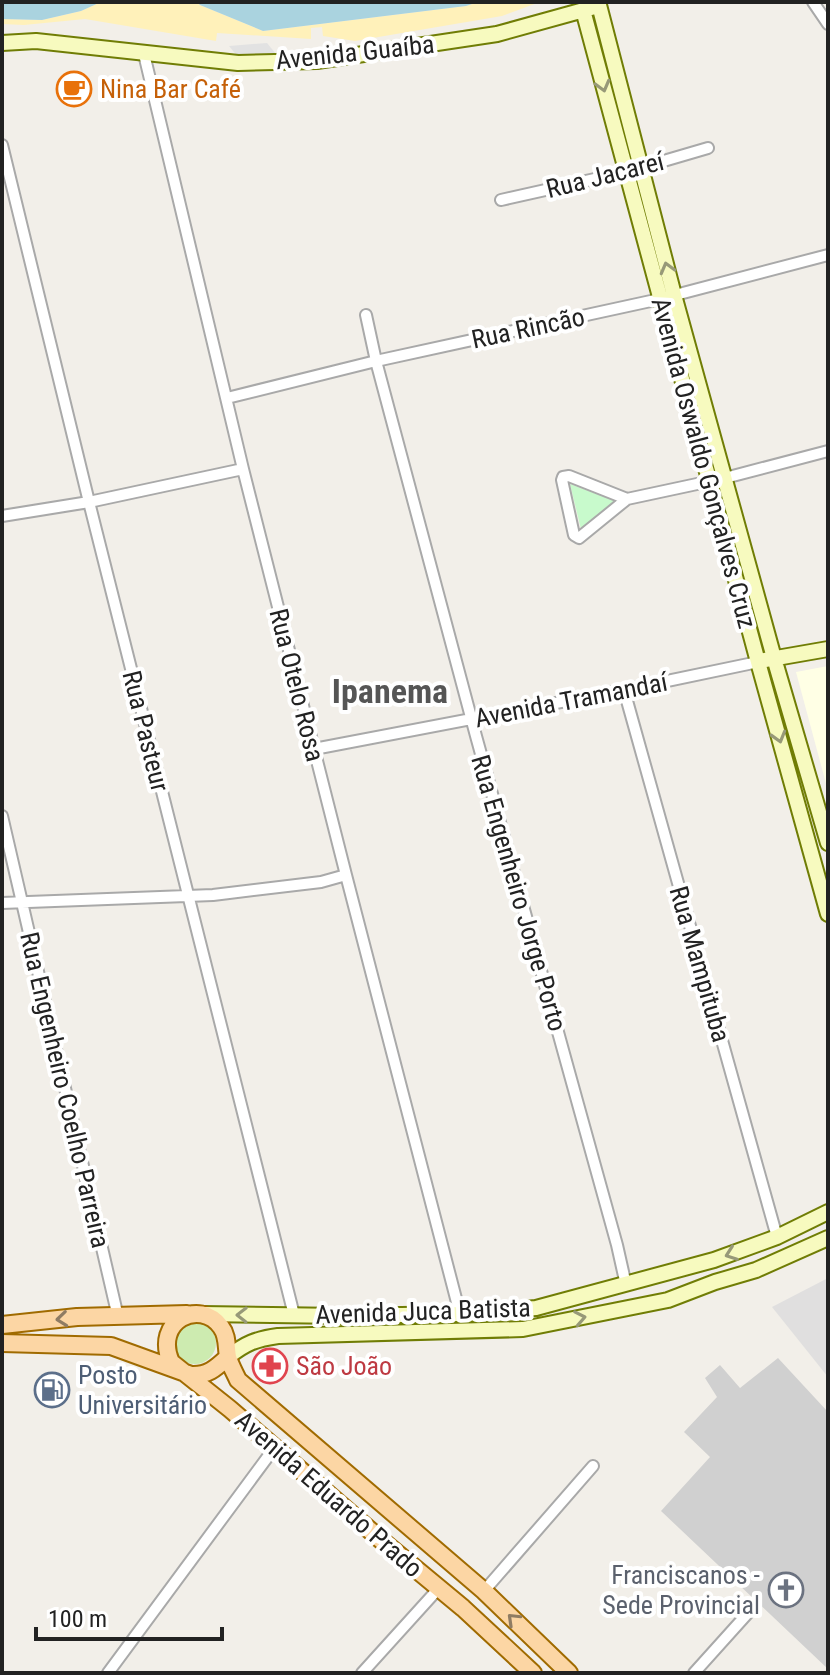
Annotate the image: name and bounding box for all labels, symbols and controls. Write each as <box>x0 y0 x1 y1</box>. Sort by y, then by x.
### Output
street label: Avenida Guaíba <box>274 29 436 75</box>
cafe icon: Nina Bar Café <box>55 70 93 108</box>
place label: Nina Bar Café <box>100 74 241 104</box>
one-way arrow <box>594 78 611 92</box>
street label: Rua Jacareí <box>543 145 669 204</box>
one-way arrow <box>660 261 676 275</box>
street label: Avenida Oswaldo Gonçalves Cruz <box>645 294 763 632</box>
street label: Rua Rincão <box>469 301 587 355</box>
street label: Rua Otelo Rosa <box>264 605 330 765</box>
street label: Avenida Tramandaí <box>472 666 672 733</box>
street label: Rua Pasteur <box>116 667 176 795</box>
district label: Ipanema <box>332 671 448 711</box>
one-way arrow <box>770 729 786 743</box>
street label: Rua Engenheiro Jorge Porto <box>465 751 573 1035</box>
street label: Rua Mampituba <box>663 883 737 1045</box>
street label: Rua Engenheiro Coelho Parreira <box>14 929 116 1251</box>
one-way arrow <box>725 1244 739 1261</box>
street label: Avenida Juca Batista <box>315 1292 531 1330</box>
one-way arrow <box>235 1306 248 1324</box>
one-way arrow <box>56 1310 69 1327</box>
one-way arrow <box>573 1310 586 1327</box>
pharmacy icon: São João <box>251 1347 289 1385</box>
place label: São João <box>296 1351 392 1381</box>
place label: Posto Universitário <box>78 1360 207 1420</box>
fuel station icon: Posto Universitário <box>33 1371 71 1409</box>
street label: Avenida Eduardo Prado <box>229 1405 429 1583</box>
place label: Franciscanos - Sede Provincial <box>602 1560 760 1620</box>
church icon: Franciscanos - Sede Provincial <box>767 1571 805 1609</box>
scale bar <box>36 1591 222 1641</box>
text: 100 m <box>48 1605 107 1633</box>
one-way arrow <box>508 1613 522 1628</box>

